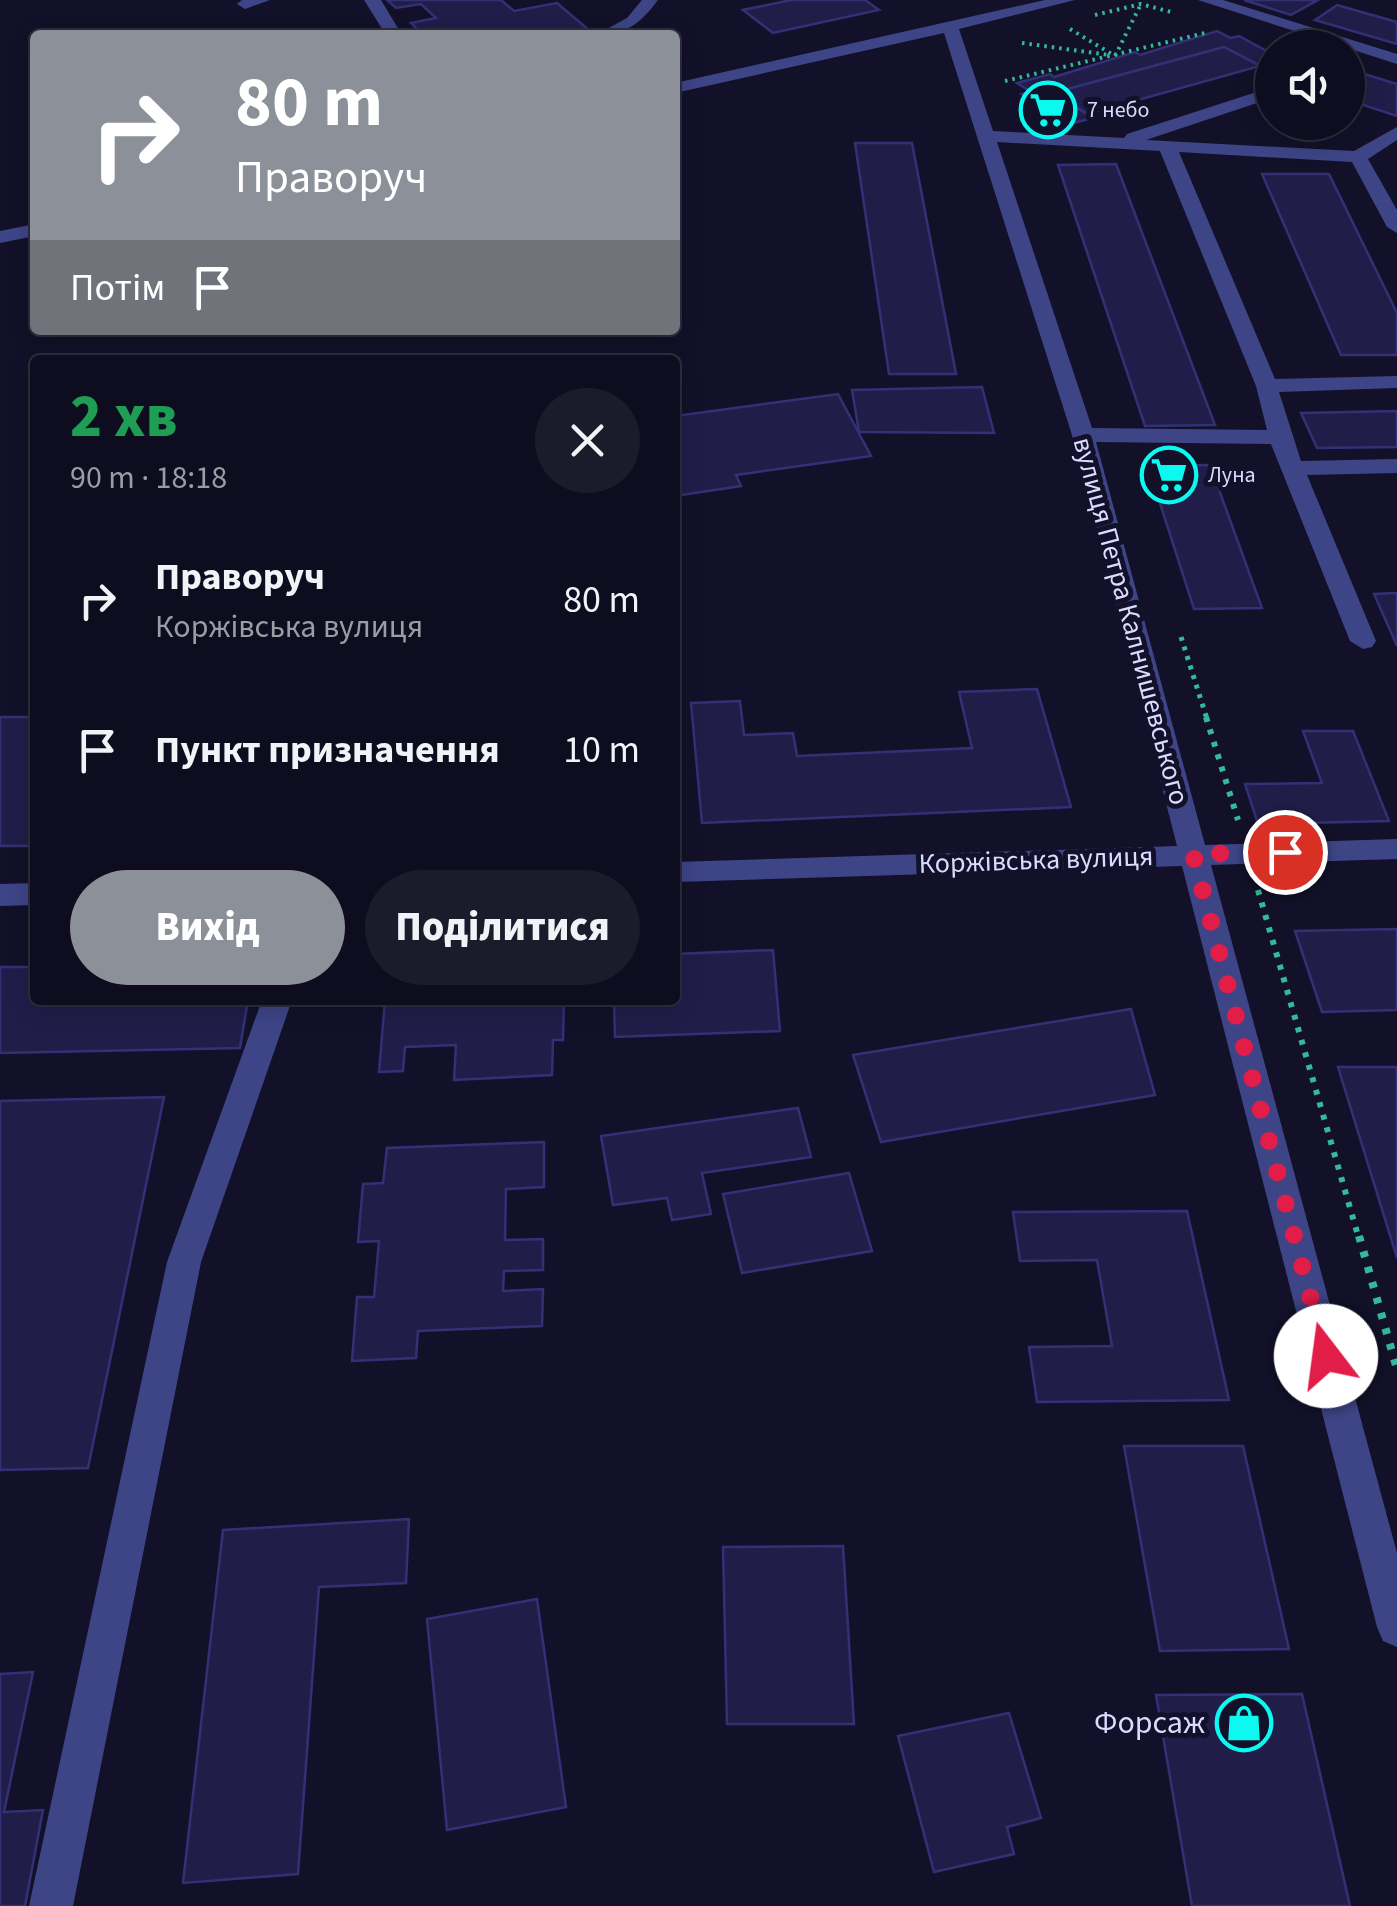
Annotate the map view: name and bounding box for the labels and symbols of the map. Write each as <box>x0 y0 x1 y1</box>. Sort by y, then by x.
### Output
supermarket icon: 7 небо <box>1018 80 1078 140</box>
place label: 7 небо <box>1087 94 1150 126</box>
street label: вулиця Петра Калнишевського <box>1063 433 1199 809</box>
supermarket icon: Луна <box>1139 445 1199 505</box>
place label: Луна <box>1208 459 1256 491</box>
pin <box>1243 810 1328 895</box>
street label: Коржівська вулиця <box>918 836 1154 884</box>
position arrow <box>1274 1304 1378 1408</box>
shop icon: Форсаж <box>1214 1693 1274 1753</box>
place label: Форсаж <box>1094 1700 1205 1746</box>

